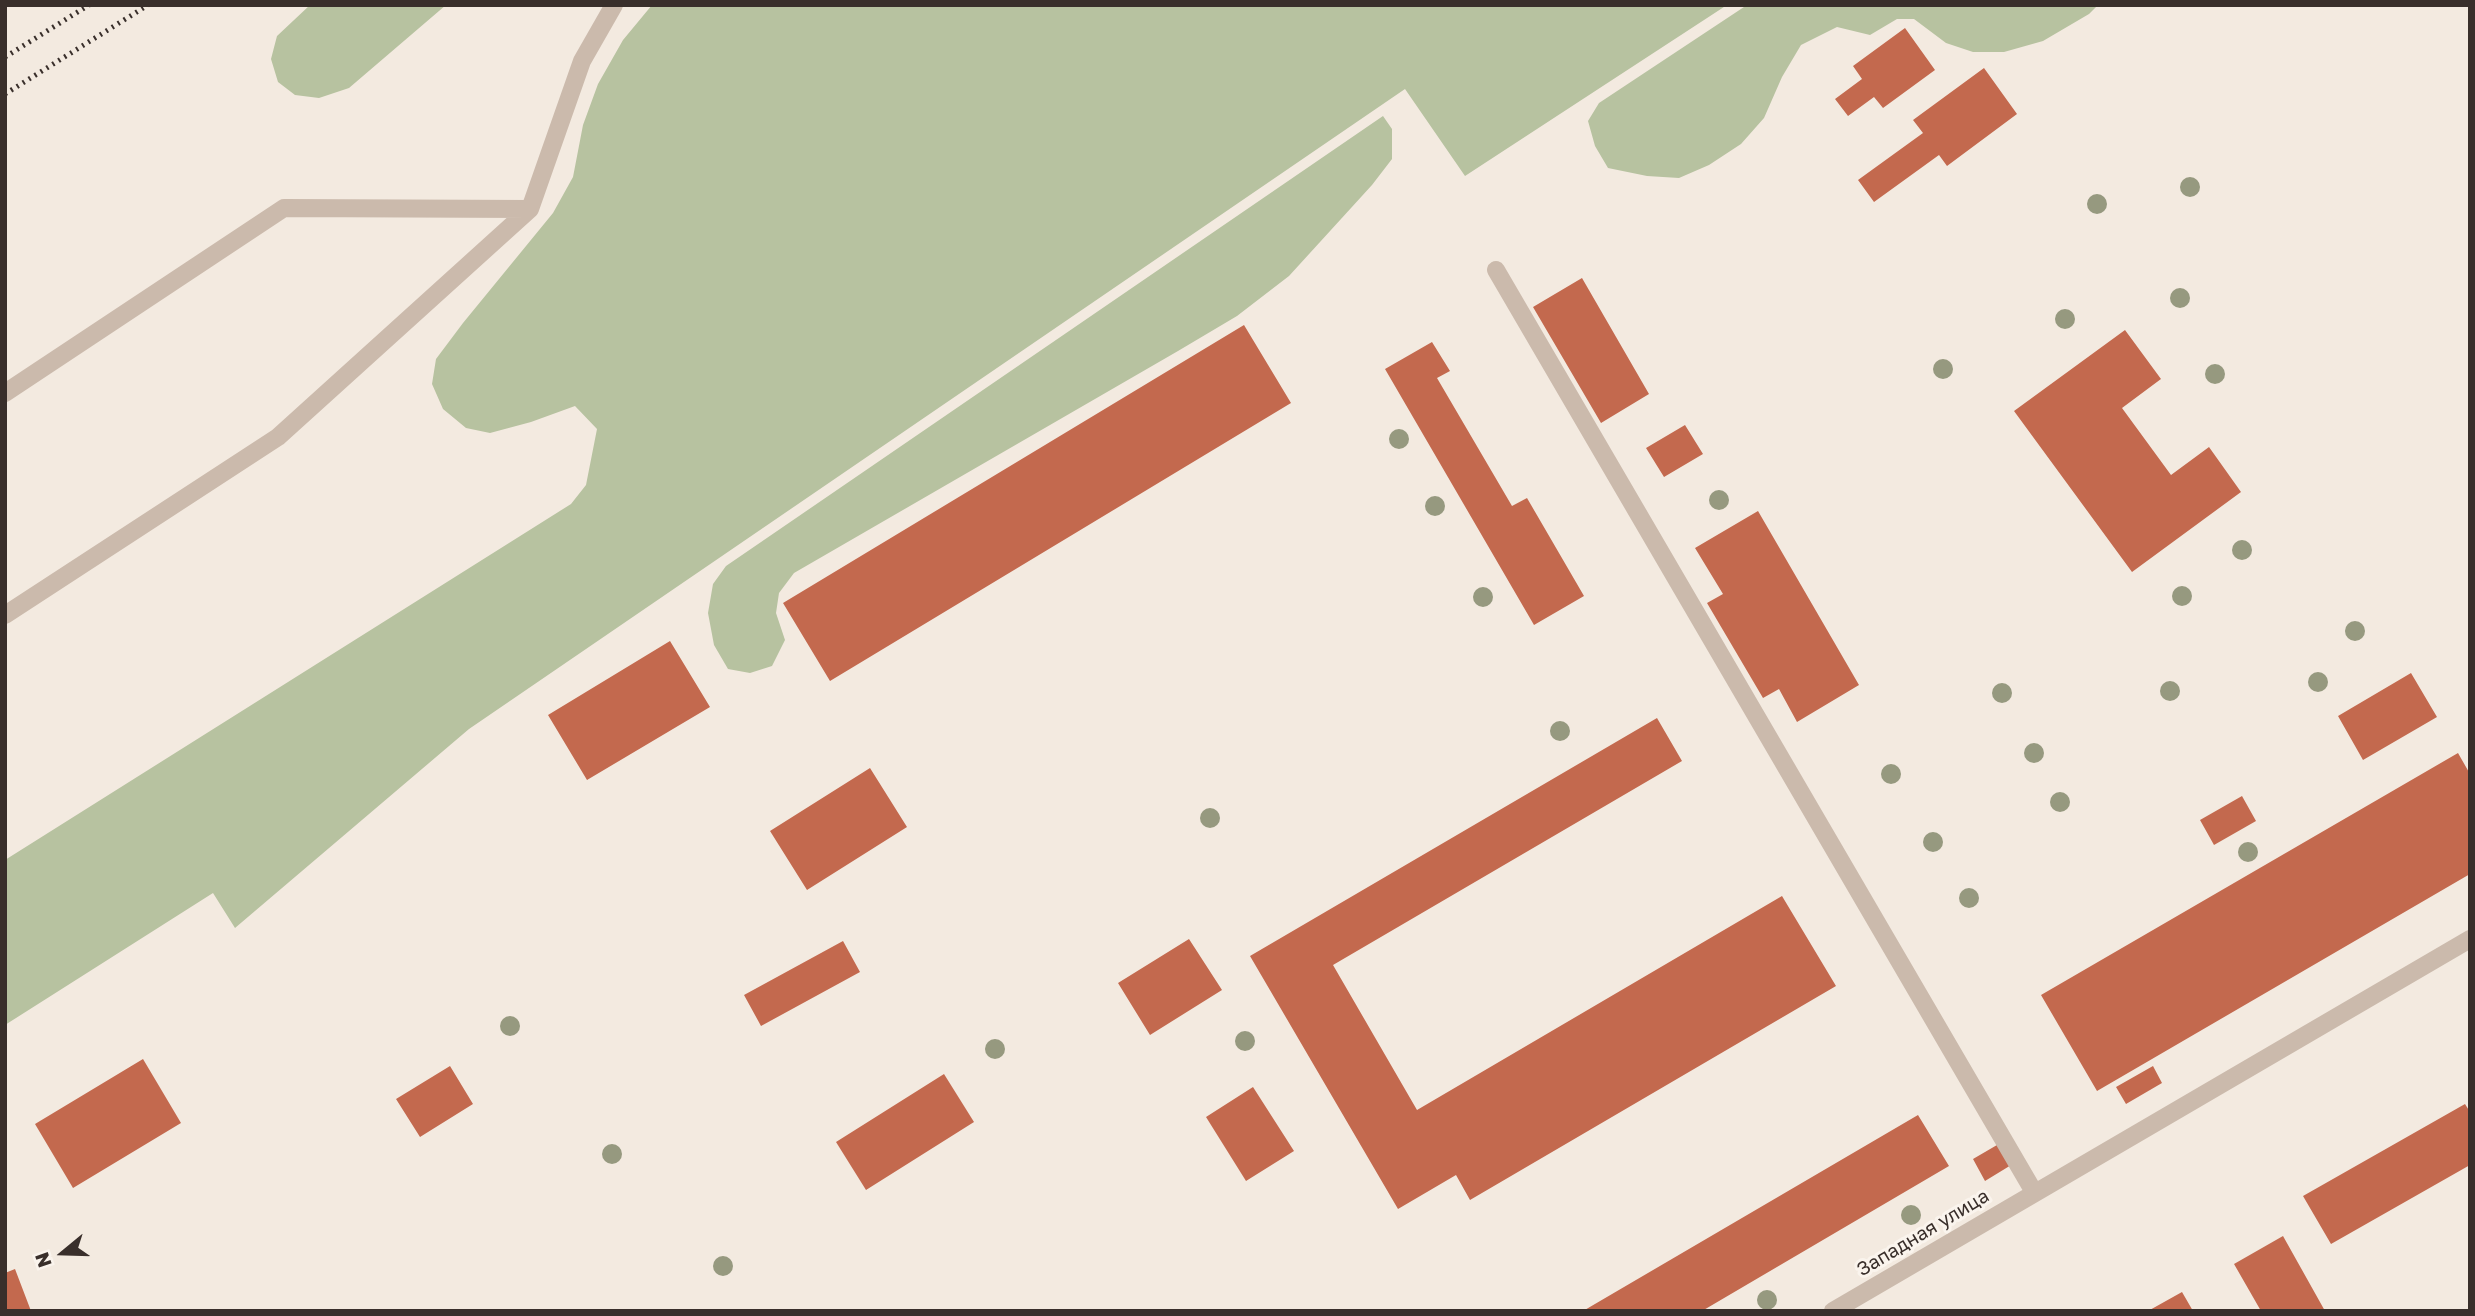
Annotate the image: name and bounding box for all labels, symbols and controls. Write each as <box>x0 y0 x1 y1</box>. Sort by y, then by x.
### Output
street label: Западная улица <box>1853 1185 1993 1281</box>
north arrow <box>28 1218 98 1288</box>
text: N <box>29 1249 56 1271</box>

